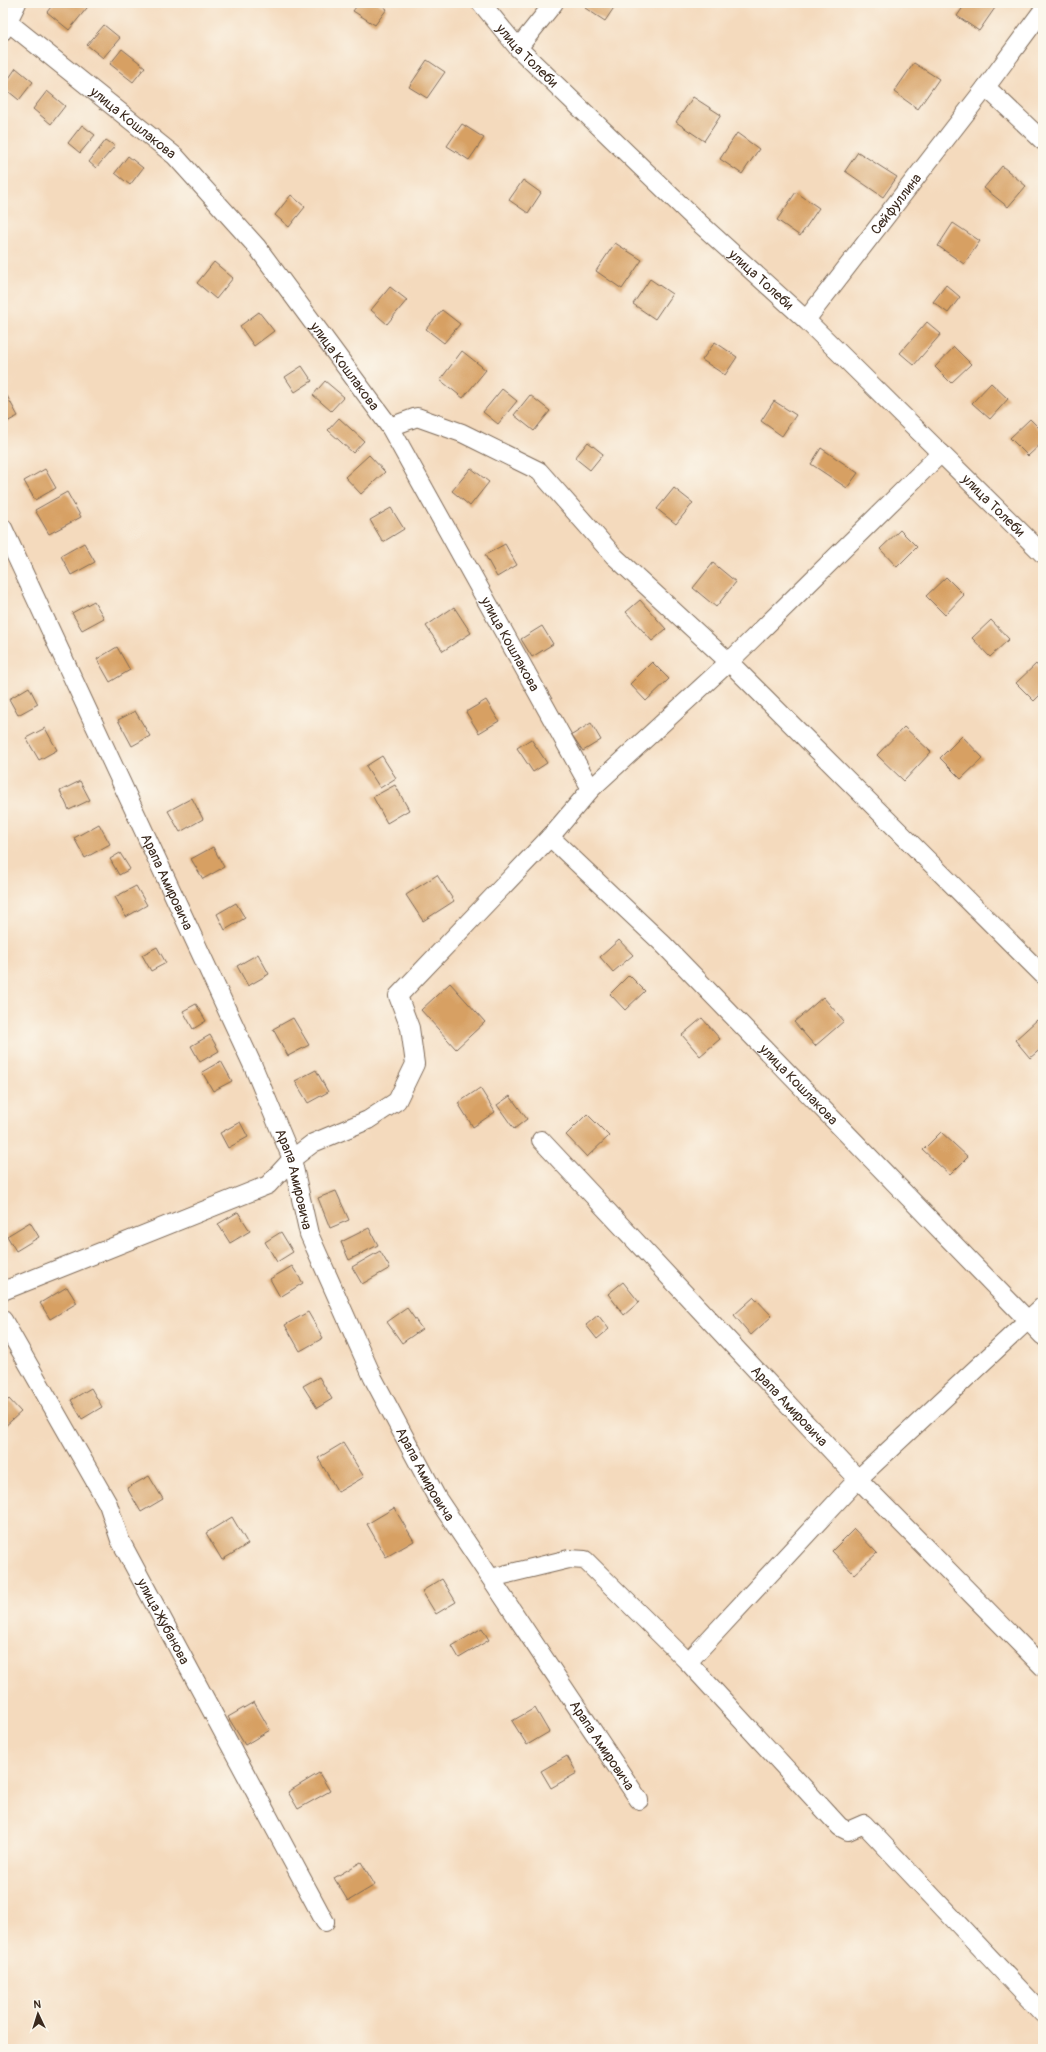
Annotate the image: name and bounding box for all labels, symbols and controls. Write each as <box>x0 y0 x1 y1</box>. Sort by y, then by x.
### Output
street label: улица Толеби <box>492 19 562 91</box>
street label: улица Кошлакова <box>86 82 180 162</box>
street label: Сейфуллина <box>867 170 925 238</box>
street label: улица Толеби <box>725 245 797 313</box>
street label: улица Кошлакова <box>306 318 383 414</box>
street label: улица Толеби <box>958 470 1029 540</box>
street label: улица Кошлакова <box>477 593 544 694</box>
street label: Арапа Амировича <box>138 831 197 933</box>
street label: улица Кошлакова <box>755 1040 842 1128</box>
street label: Арапа Амировича <box>272 1126 316 1231</box>
street label: Арапа Амировича <box>748 1362 831 1450</box>
street label: Арапа Амировича <box>392 1425 458 1524</box>
street label: улица Жубанова <box>133 1575 194 1667</box>
street label: Арапа Амировича <box>566 1697 638 1793</box>
north arrow <box>18 1994 58 2034</box>
text: N <box>33 1998 42 2011</box>

